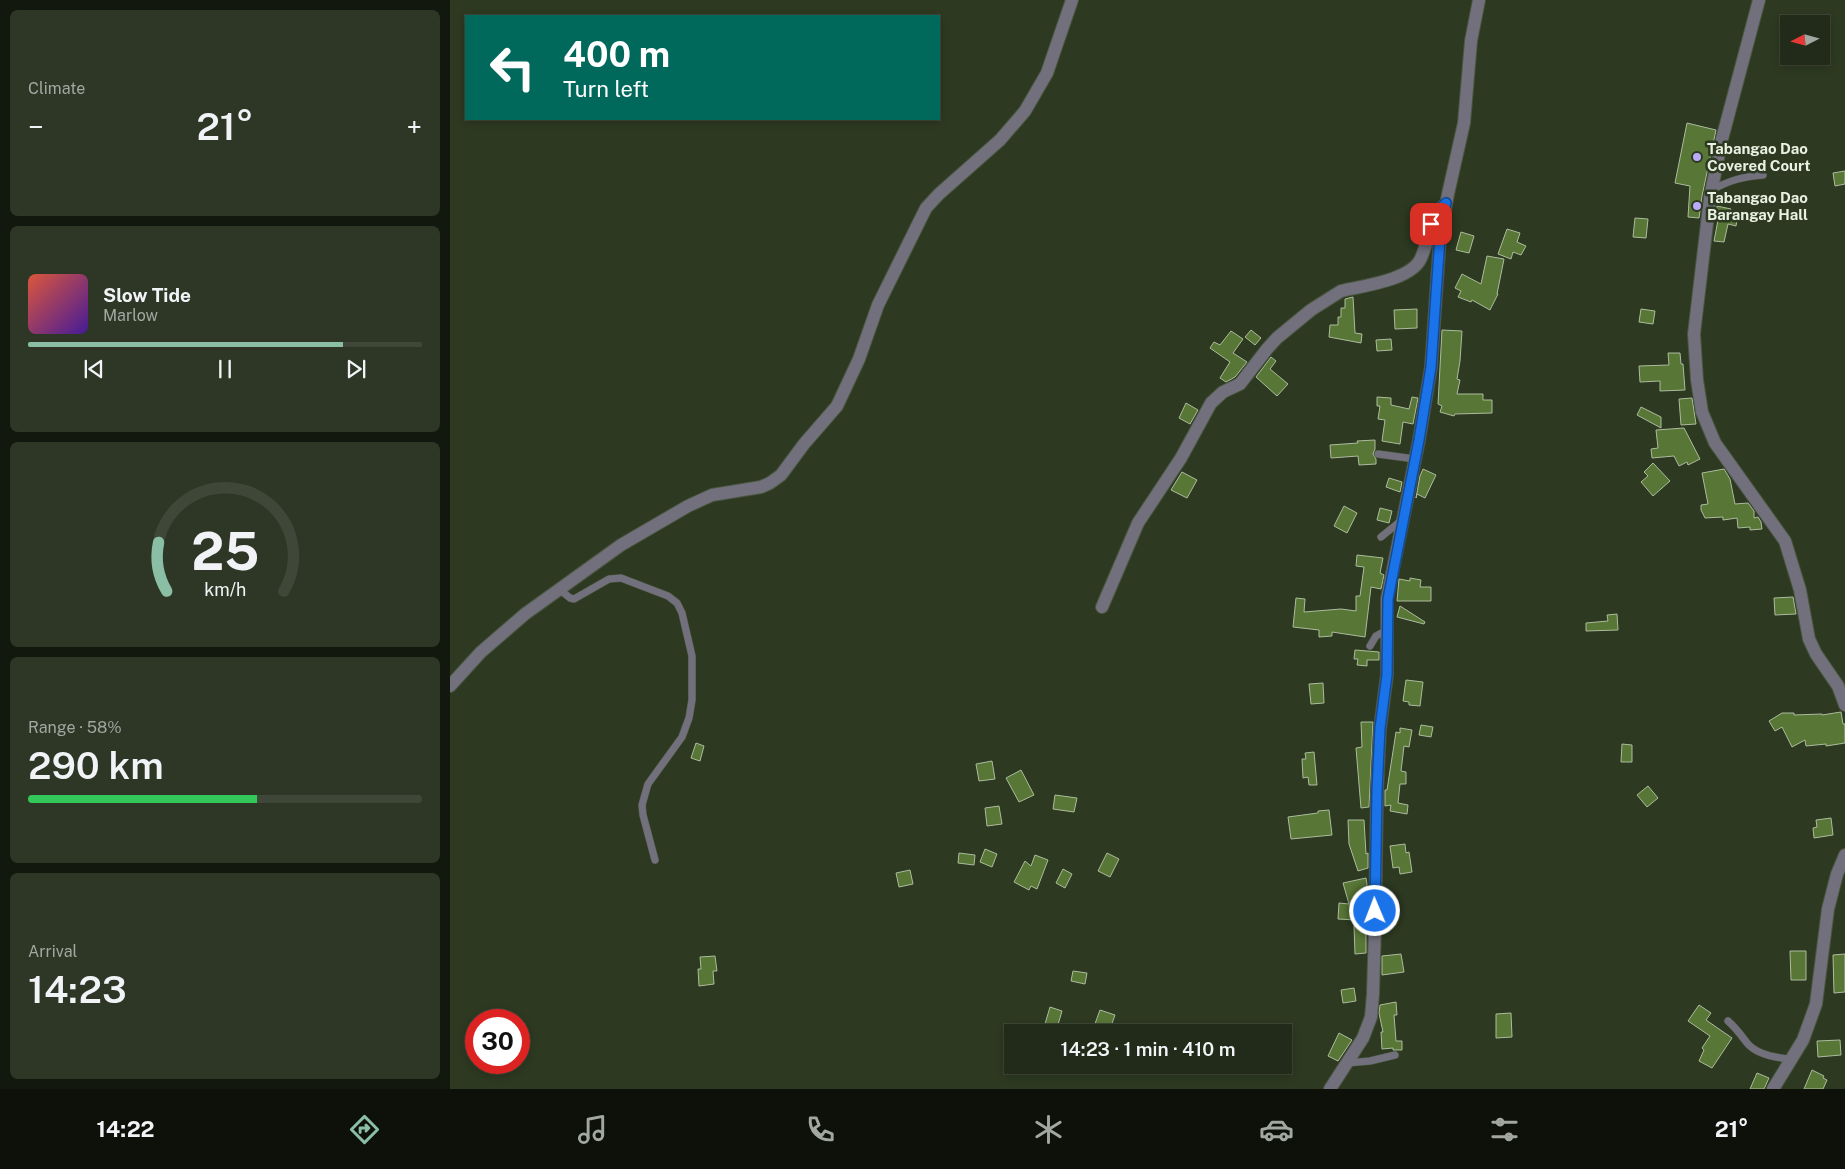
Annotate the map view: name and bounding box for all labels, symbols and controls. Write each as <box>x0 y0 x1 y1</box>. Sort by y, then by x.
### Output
north arrow <box>1780 15 1830 65</box>
map controls <box>1780 15 1830 65</box>
text: 400 m <box>563 34 670 75</box>
icon: left <box>480 35 545 100</box>
text: Turn left <box>563 76 649 102</box>
text: Climate <box>28 79 85 98</box>
text: 21° <box>196 104 254 149</box>
text: − <box>28 110 44 143</box>
text: + <box>406 110 422 143</box>
place label: Tabangao Dao Covered Court <box>1707 140 1810 174</box>
marker: Tabangao Dao Covered Court <box>1691 151 1703 163</box>
place label: Tabangao Dao Barangay Hall <box>1707 189 1808 223</box>
marker: Tabangao Dao Barangay Hall <box>1691 200 1703 212</box>
pin <box>1410 203 1452 245</box>
icon: arrive <box>1417 210 1445 238</box>
text: Slow Tide <box>103 284 191 306</box>
text: Marlow <box>103 306 158 325</box>
icon: previous <box>80 355 108 383</box>
icon: pause <box>211 355 239 383</box>
icon: next <box>342 355 370 383</box>
text: 25 <box>191 521 259 582</box>
text: km/h <box>204 579 246 600</box>
text: Range · 58% <box>28 718 122 737</box>
text: 290 km <box>28 743 164 788</box>
position arrow <box>1348 884 1400 936</box>
text: Arrival <box>28 942 77 961</box>
text: 14:23 <box>28 967 127 1012</box>
speed limit sign: 30 <box>465 1009 530 1074</box>
text: 14:23 · 1 min · 410 m <box>1061 1038 1235 1060</box>
icon: directions <box>347 1112 382 1147</box>
icon: music <box>575 1112 610 1147</box>
icon: phone <box>803 1112 838 1147</box>
icon: climate <box>1031 1112 1066 1147</box>
icon: car <box>1259 1112 1294 1147</box>
icon: filters <box>1487 1112 1522 1147</box>
text: 14:22 <box>96 1116 155 1142</box>
text: 21° <box>1715 1116 1749 1142</box>

